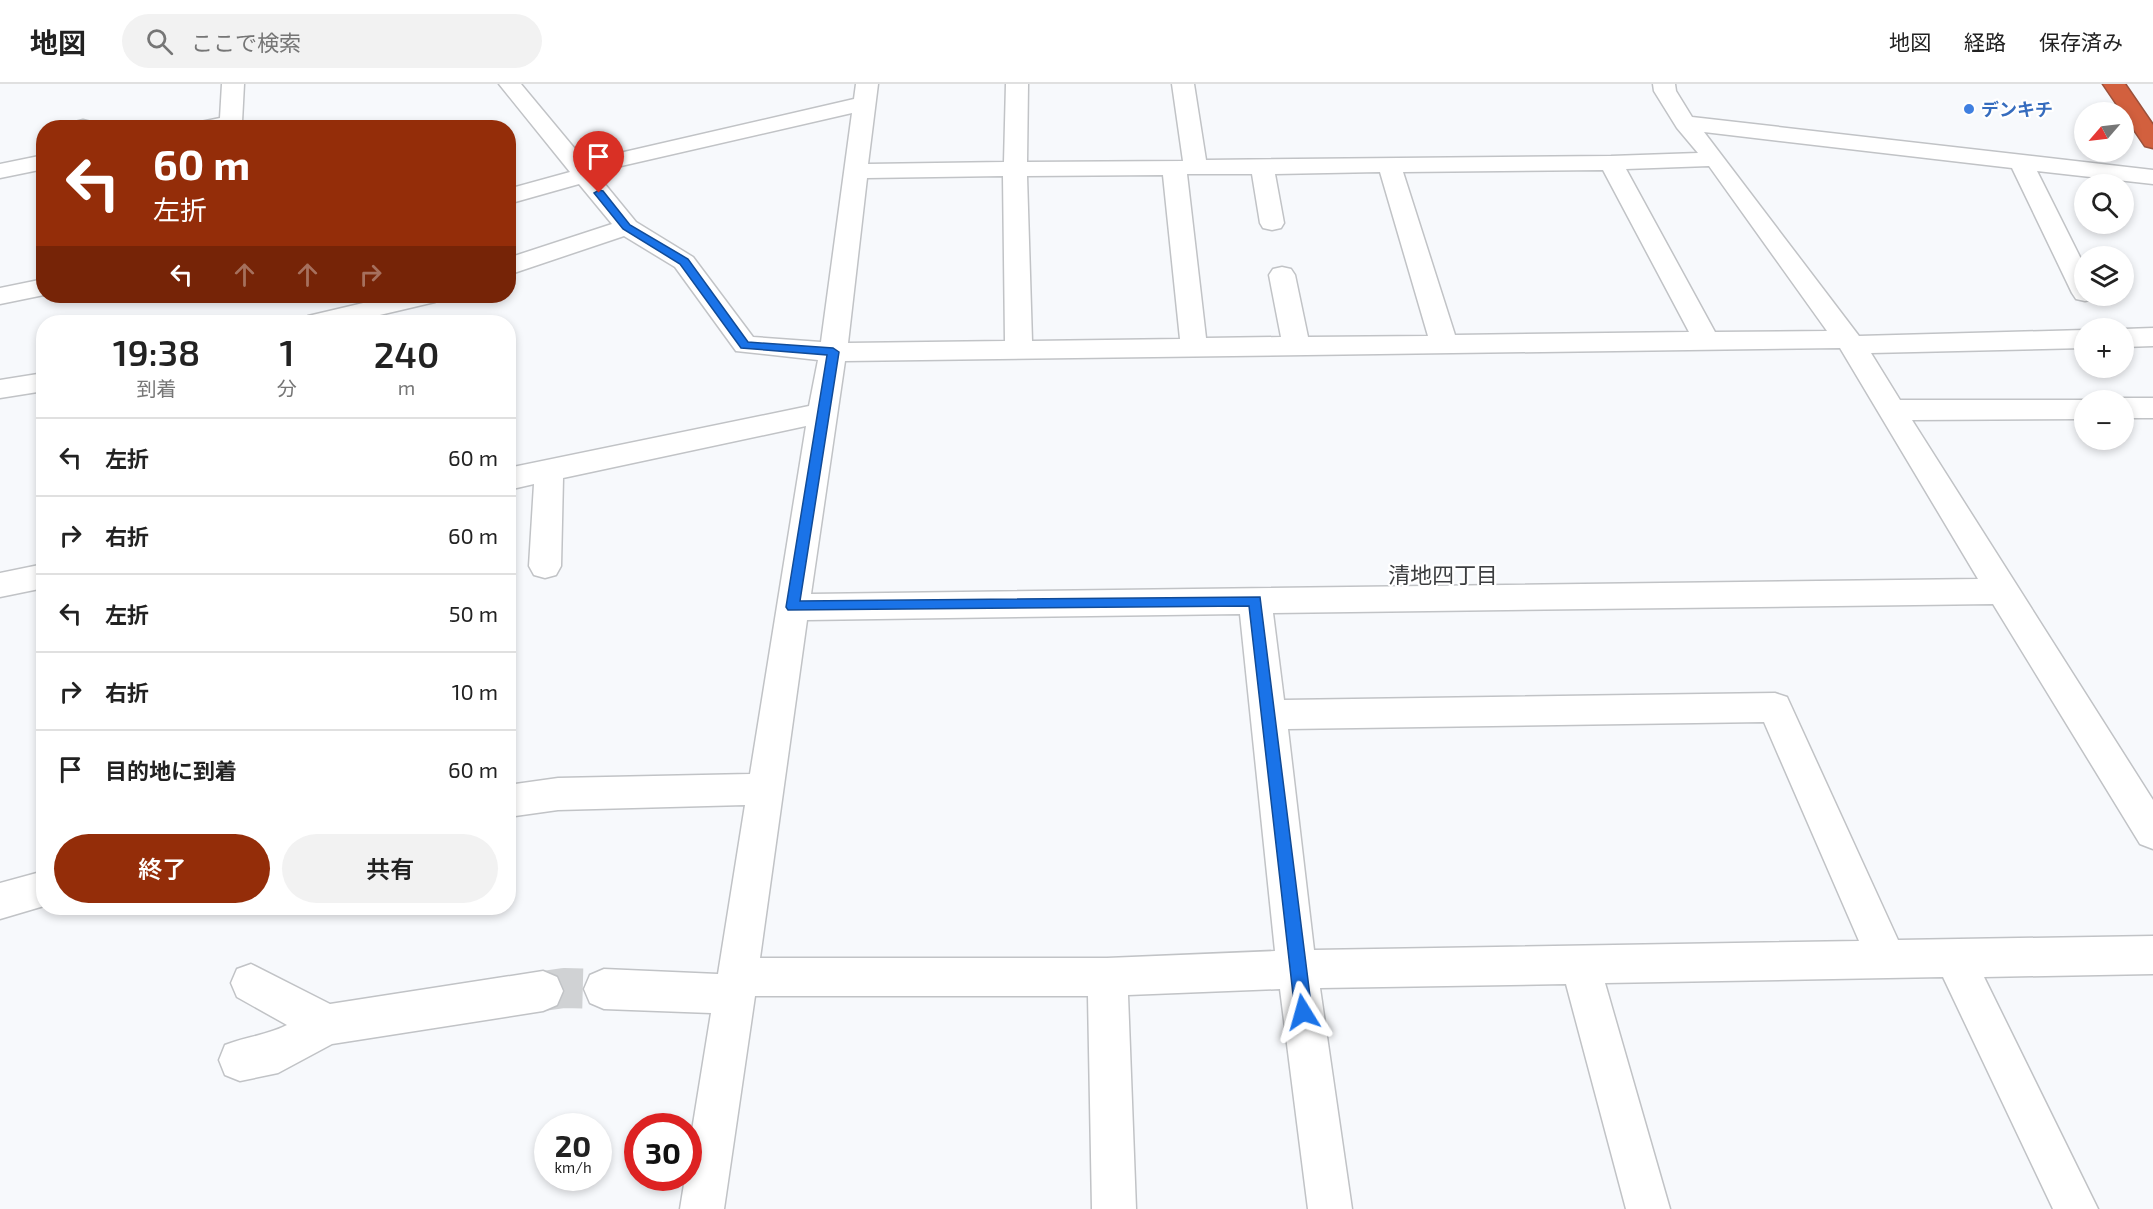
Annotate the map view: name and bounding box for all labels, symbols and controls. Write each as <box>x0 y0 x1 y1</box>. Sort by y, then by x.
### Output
search box <box>122 14 542 68</box>
text: 地図 <box>30 25 86 59</box>
icon: search <box>143 25 176 58</box>
text: ここで検索 <box>191 29 301 55</box>
text: 地図 <box>1889 29 1931 54</box>
text: 経路 <box>1964 29 2006 54</box>
text: 保存済み <box>2039 29 2123 54</box>
place label: デンキチ <box>1981 98 2053 120</box>
marker: デンキチ <box>1962 102 1976 116</box>
north arrow <box>2074 102 2134 162</box>
map controls <box>2074 102 2134 450</box>
pin <box>573 131 624 193</box>
text: 60 m <box>153 138 250 188</box>
icon: arrive <box>582 140 615 173</box>
icon: left <box>54 144 132 222</box>
button: search <box>2074 174 2134 234</box>
text: 左折 <box>153 193 207 225</box>
button: layers <box>2074 246 2134 306</box>
icon: left <box>165 258 198 291</box>
icon: ahead <box>228 258 261 291</box>
icon: ahead <box>291 258 324 291</box>
icon: right <box>354 258 387 291</box>
button: + <box>2074 318 2134 378</box>
text: 19:38 <box>113 330 200 373</box>
text: 1 <box>279 330 294 373</box>
text: 240 <box>374 332 439 375</box>
text: m <box>398 375 415 399</box>
text: 到着 <box>136 376 176 400</box>
text: 分 <box>277 376 297 400</box>
button: − <box>2074 390 2134 450</box>
icon: left <box>54 441 87 474</box>
text: 60 m <box>448 444 498 470</box>
text: 左折 <box>105 445 149 471</box>
icon: right <box>54 519 87 552</box>
text: 60 m <box>448 522 498 548</box>
text: 右折 <box>105 523 149 549</box>
district label: 清地四丁目 <box>1388 561 1498 587</box>
icon: left <box>54 597 87 630</box>
text: 50 m <box>449 600 498 626</box>
text: 左折 <box>105 601 149 627</box>
icon: right <box>54 675 87 708</box>
text: 10 m <box>452 678 498 704</box>
text: 右折 <box>105 679 149 705</box>
icon: arrive <box>54 753 87 786</box>
text: 60 m <box>448 756 498 782</box>
text: 目的地に到着 <box>105 757 237 783</box>
button: 終了 <box>54 834 270 903</box>
button: 共有 <box>282 834 498 903</box>
position arrow <box>1271 980 1335 1044</box>
speed limit sign: 30 <box>624 1113 702 1191</box>
text: 20 <box>555 1127 591 1163</box>
text: km/h <box>554 1158 592 1176</box>

